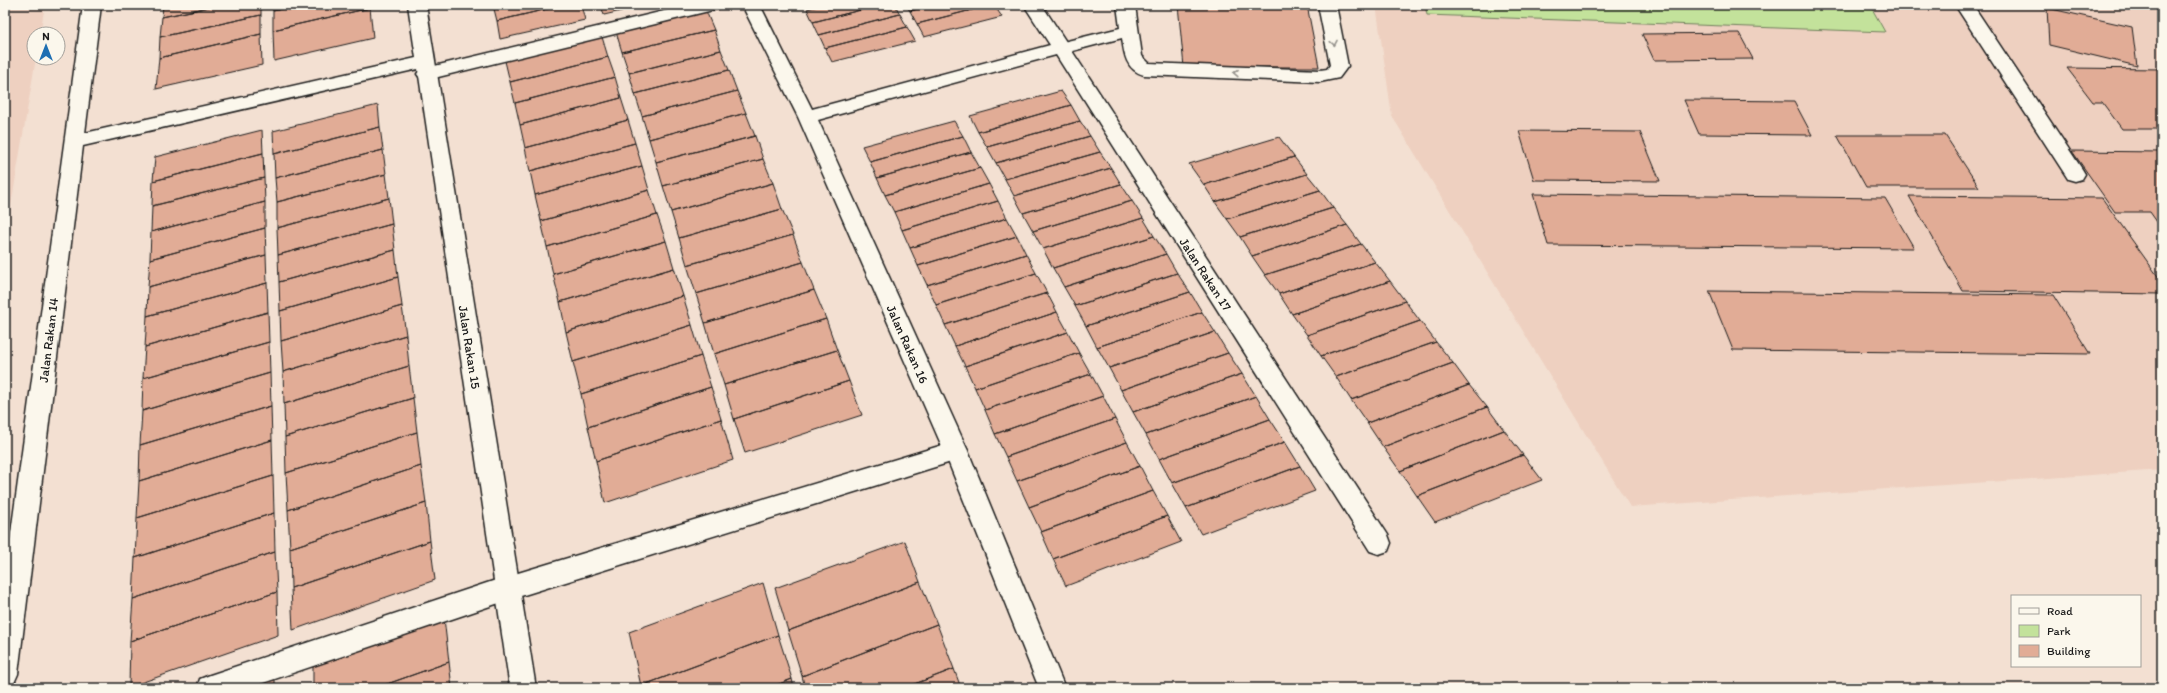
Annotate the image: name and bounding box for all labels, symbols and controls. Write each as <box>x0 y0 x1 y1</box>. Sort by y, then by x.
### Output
north arrow <box>26 26 66 66</box>
text: N <box>42 30 50 43</box>
one-way arrow <box>1330 40 1338 46</box>
one-way arrow <box>1233 69 1239 78</box>
street label: Jalan Rakan 17 <box>1176 235 1235 314</box>
street label: Jalan Rakan 14 <box>36 297 61 383</box>
street label: Jalan Rakan 16 <box>884 303 932 386</box>
street label: Jalan Rakan 15 <box>456 304 484 390</box>
legend <box>2011 595 2141 667</box>
text: Road <box>2047 604 2073 618</box>
text: Park <box>2047 624 2071 638</box>
text: Building <box>2047 644 2091 658</box>

